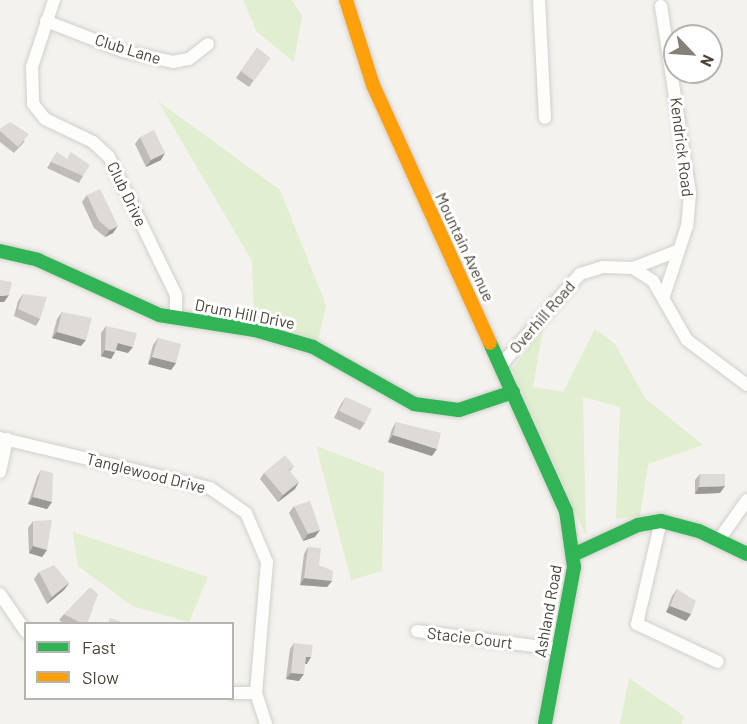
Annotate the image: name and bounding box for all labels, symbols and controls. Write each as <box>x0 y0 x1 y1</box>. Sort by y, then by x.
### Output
north arrow <box>663 24 723 84</box>
street label: Club Lane <box>93 30 163 68</box>
text: N <box>697 52 719 70</box>
street label: Kendrick Road <box>666 96 698 198</box>
street label: Club Drive <box>103 159 151 229</box>
street label: Mountain Avenue <box>431 189 499 305</box>
street label: Overhill Road <box>505 277 579 357</box>
street label: Drum Hill Drive <box>193 295 297 333</box>
street label: Tanglewood Drive <box>84 449 208 497</box>
street label: Ashland Road <box>530 563 566 659</box>
legend <box>24 622 234 700</box>
street label: Stacie Court <box>426 623 514 653</box>
text: Fast <box>82 636 116 658</box>
text: Slow <box>82 666 119 688</box>

